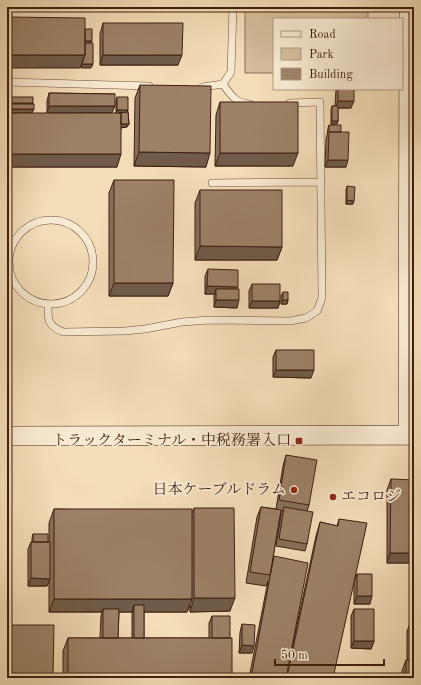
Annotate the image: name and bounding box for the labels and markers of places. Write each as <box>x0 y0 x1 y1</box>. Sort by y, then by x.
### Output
place label: トラックターミナル・中税務署入口 <box>52 432 291 449</box>
marker: トラックターミナル・中税務署入口 <box>294 436 304 446</box>
place label: 日本ケーブルドラム <box>152 481 286 498</box>
marker: 日本ケーブルドラム <box>289 485 299 495</box>
place label: エコロジ <box>341 489 401 505</box>
marker: エコロジ <box>328 492 338 502</box>

